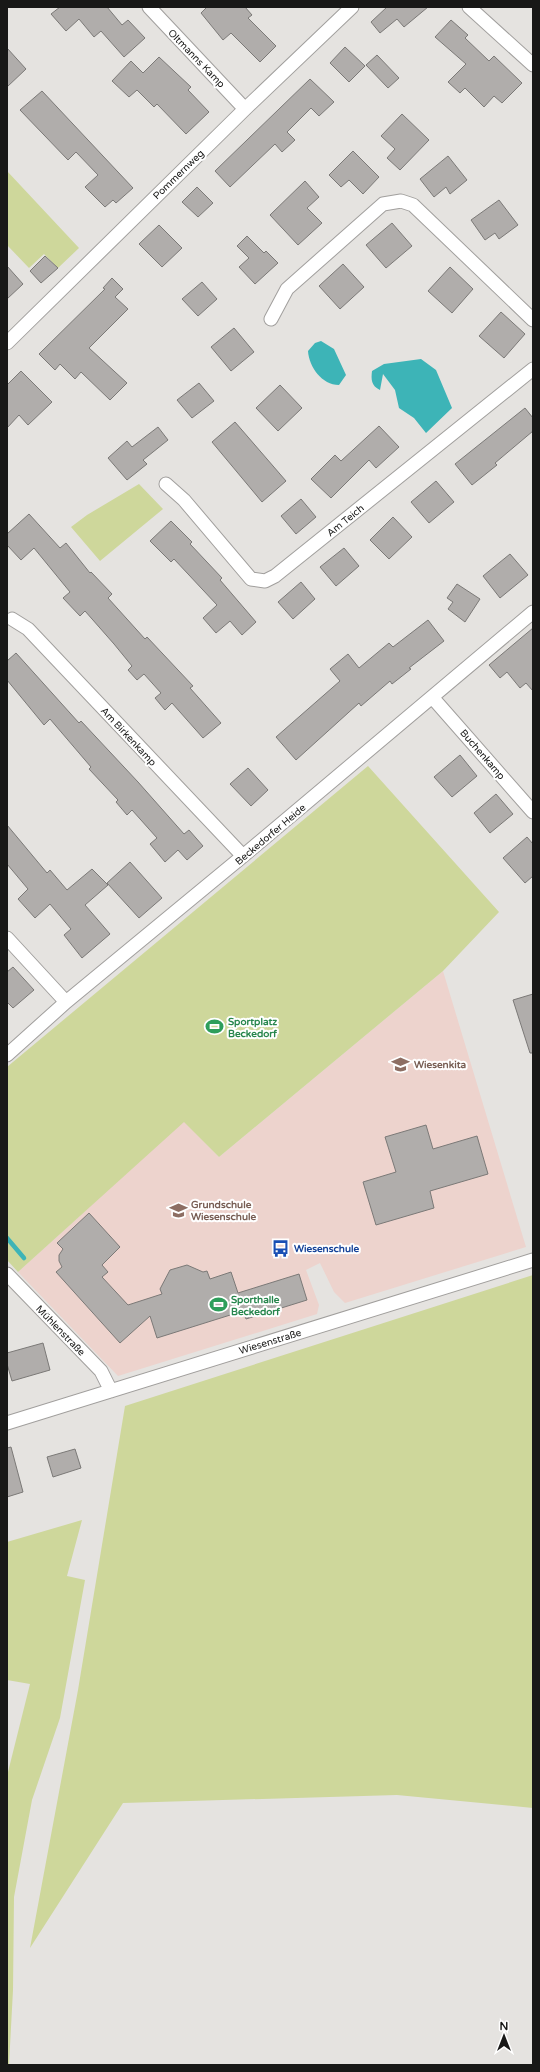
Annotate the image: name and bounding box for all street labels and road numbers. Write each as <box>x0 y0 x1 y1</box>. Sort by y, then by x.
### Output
street label: Oltmanns Kamp <box>165 27 227 90</box>
street label: Pommernweg <box>151 147 207 202</box>
street label: Am Teich <box>325 502 367 539</box>
street label: Am Birkenkamp <box>98 705 159 769</box>
street label: Buchenkamp <box>457 727 507 782</box>
street label: Beckedorfer Heide <box>233 802 309 868</box>
street label: Mühlenstraße <box>33 1303 88 1359</box>
street label: Wiesenstraße <box>238 1327 303 1357</box>

